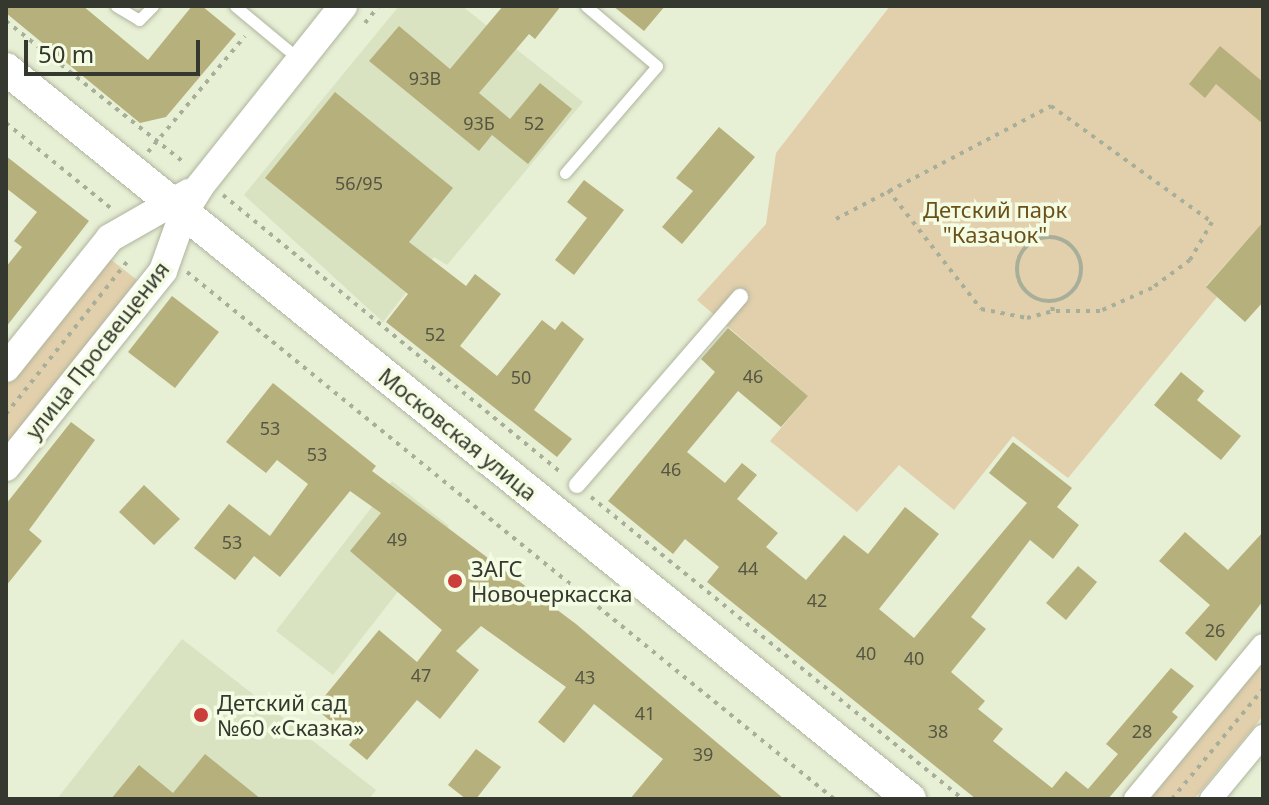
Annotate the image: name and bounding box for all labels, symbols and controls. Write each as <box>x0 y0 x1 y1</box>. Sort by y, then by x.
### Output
scale bar <box>28 24 204 74</box>
text: 50 m <box>38 37 94 70</box>
house number: 93В <box>409 67 441 89</box>
house number: 93Б <box>463 112 495 134</box>
house number: 52 <box>524 112 544 134</box>
house number: 56/95 <box>335 172 383 194</box>
park label: Детский парк "Казачок" <box>923 196 1067 248</box>
street label: улица Просвещения <box>20 256 174 444</box>
house number: 52 <box>425 323 445 345</box>
street label: Московская улица <box>374 362 542 506</box>
house number: 46 <box>743 365 763 387</box>
house number: 50 <box>511 366 531 388</box>
house number: 53 <box>260 417 280 439</box>
house number: 53 <box>307 443 327 465</box>
house number: 46 <box>661 458 681 480</box>
house number: 49 <box>387 528 407 550</box>
house number: 53 <box>222 531 242 553</box>
place label: ЗАГС Новочеркасска <box>471 555 633 606</box>
house number: 44 <box>738 557 758 579</box>
marker: ЗАГС Новочеркасска <box>446 572 464 590</box>
house number: 42 <box>807 589 827 611</box>
house number: 26 <box>1205 619 1225 641</box>
house number: 40 <box>856 642 876 664</box>
house number: 40 <box>904 647 924 669</box>
house number: 47 <box>411 664 431 686</box>
house number: 43 <box>575 666 595 688</box>
place label: Детский сад №60 «Сказка» <box>217 689 364 740</box>
house number: 41 <box>635 702 655 724</box>
marker: Детский сад №60 «Сказка» <box>192 706 210 724</box>
house number: 38 <box>928 720 948 742</box>
house number: 28 <box>1132 720 1152 742</box>
house number: 39 <box>693 743 713 765</box>

